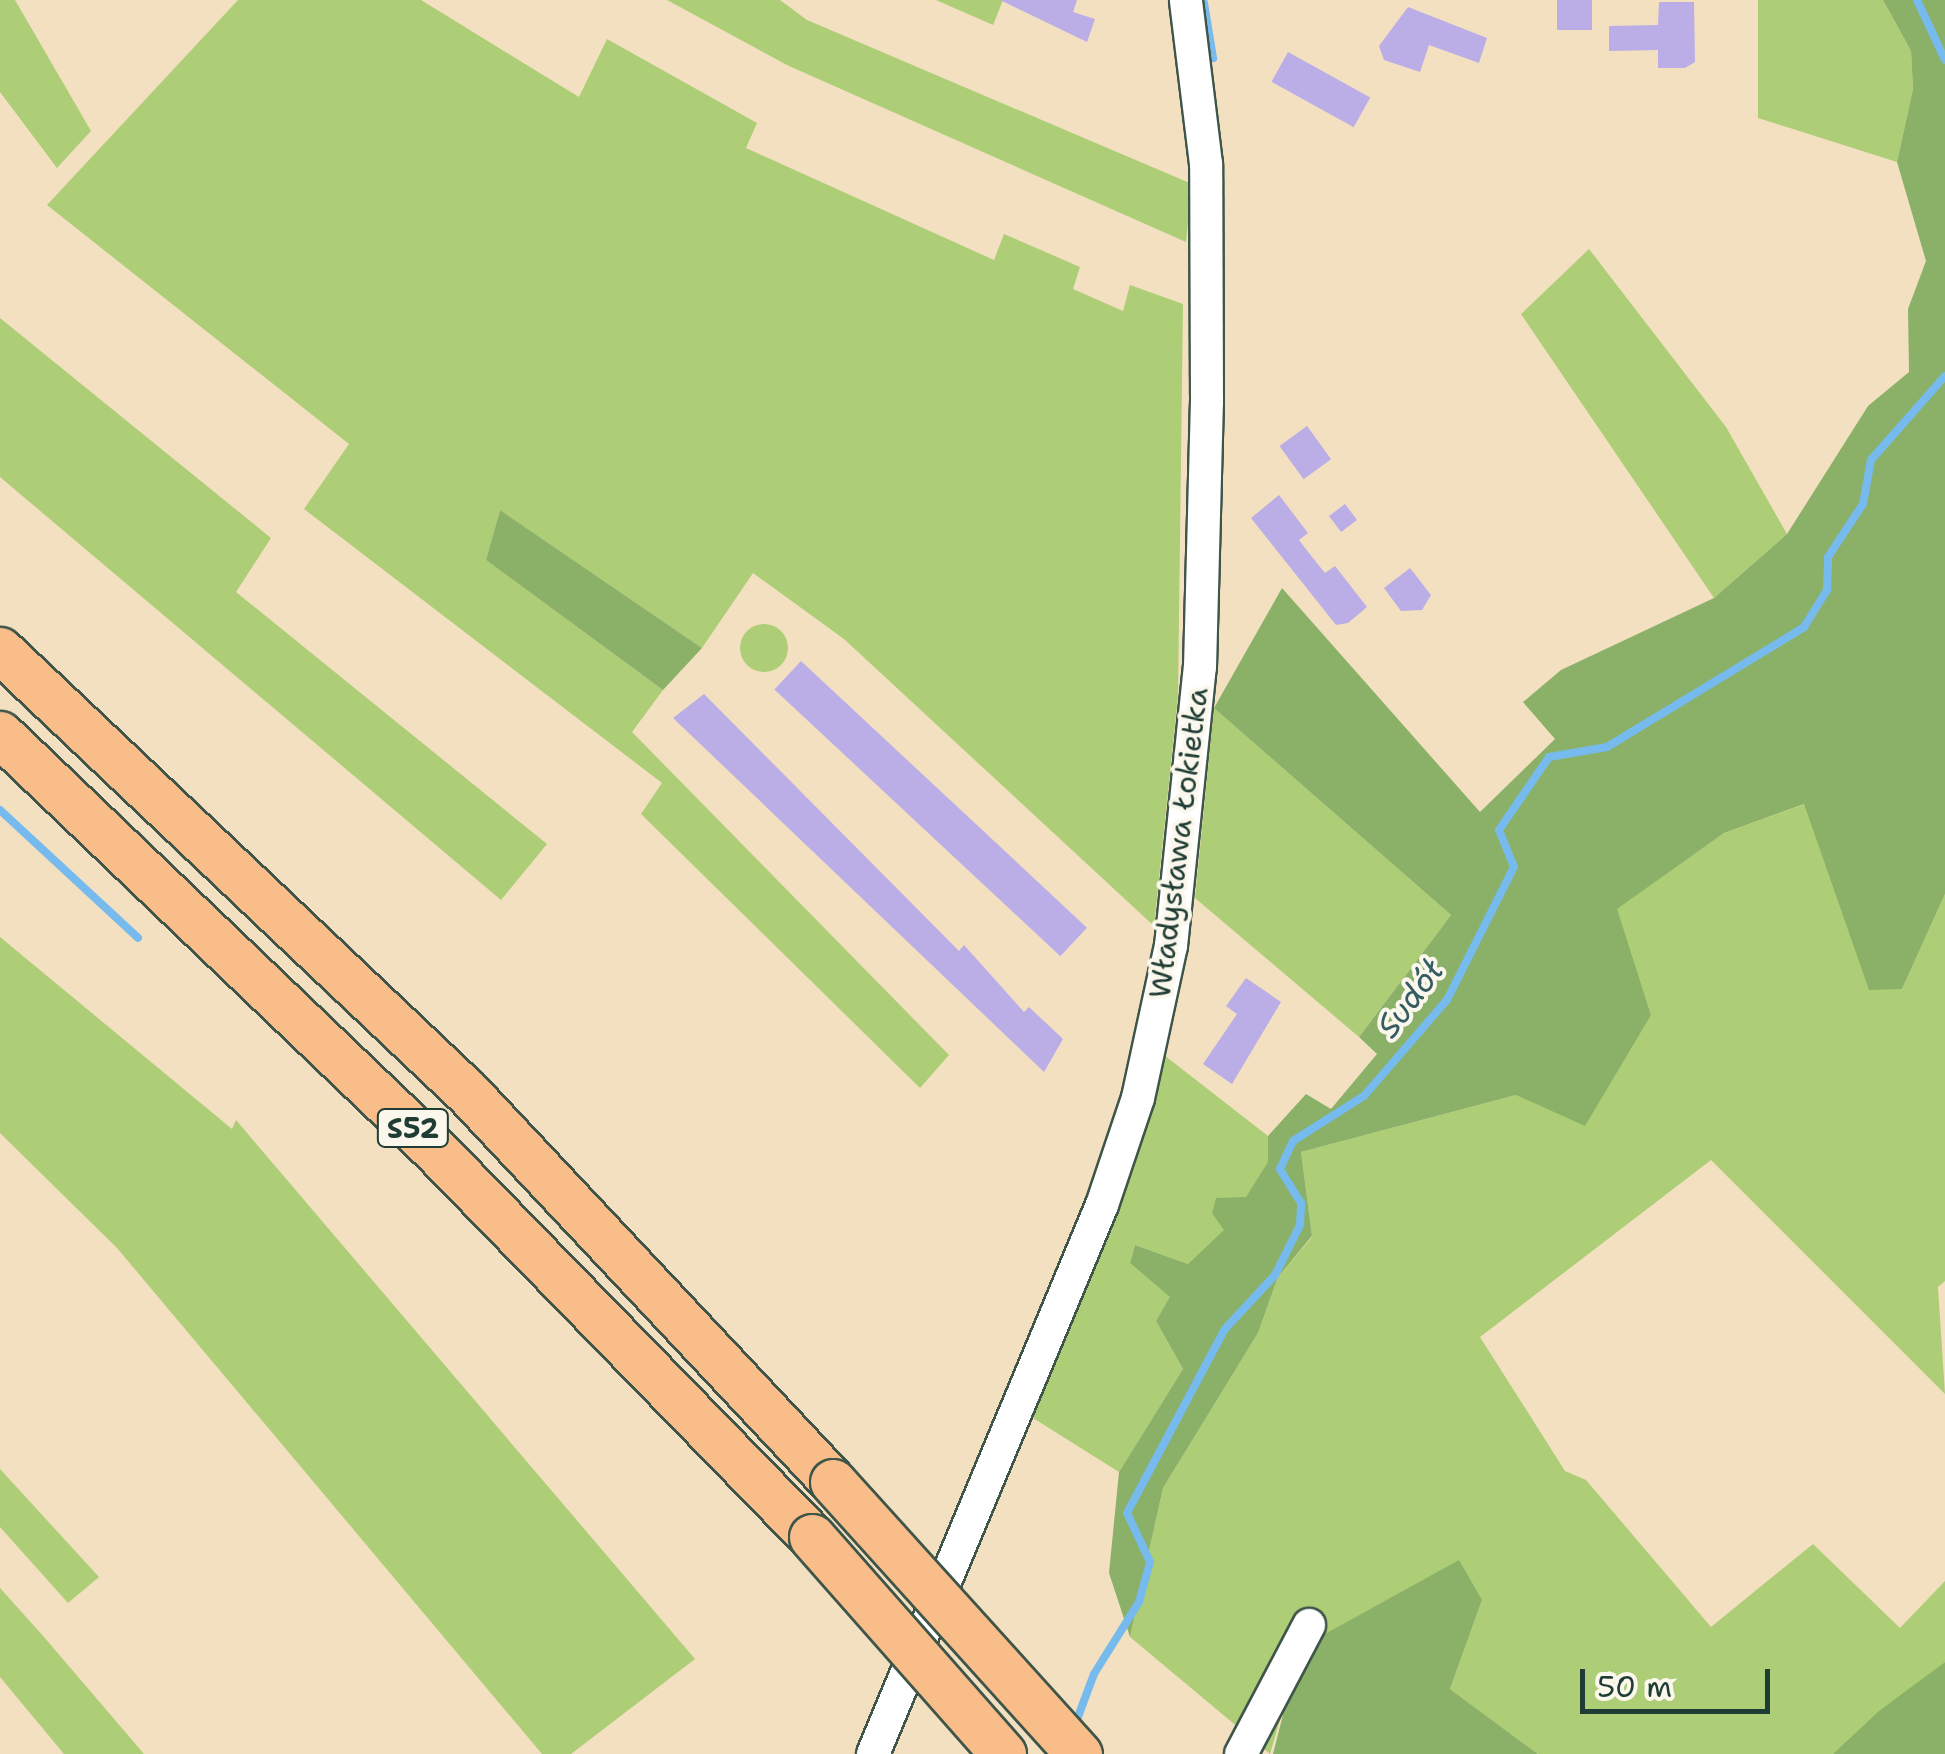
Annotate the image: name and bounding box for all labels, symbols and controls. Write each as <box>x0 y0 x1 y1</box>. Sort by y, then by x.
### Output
street label: Władysława Łokietka <box>1142 686 1216 1000</box>
water label: Sudół <box>1369 953 1451 1045</box>
road number: S52 <box>376 1105 450 1151</box>
scale bar <box>1585 1649 1775 1711</box>
text: 50 m <box>1597 1666 1672 1707</box>

